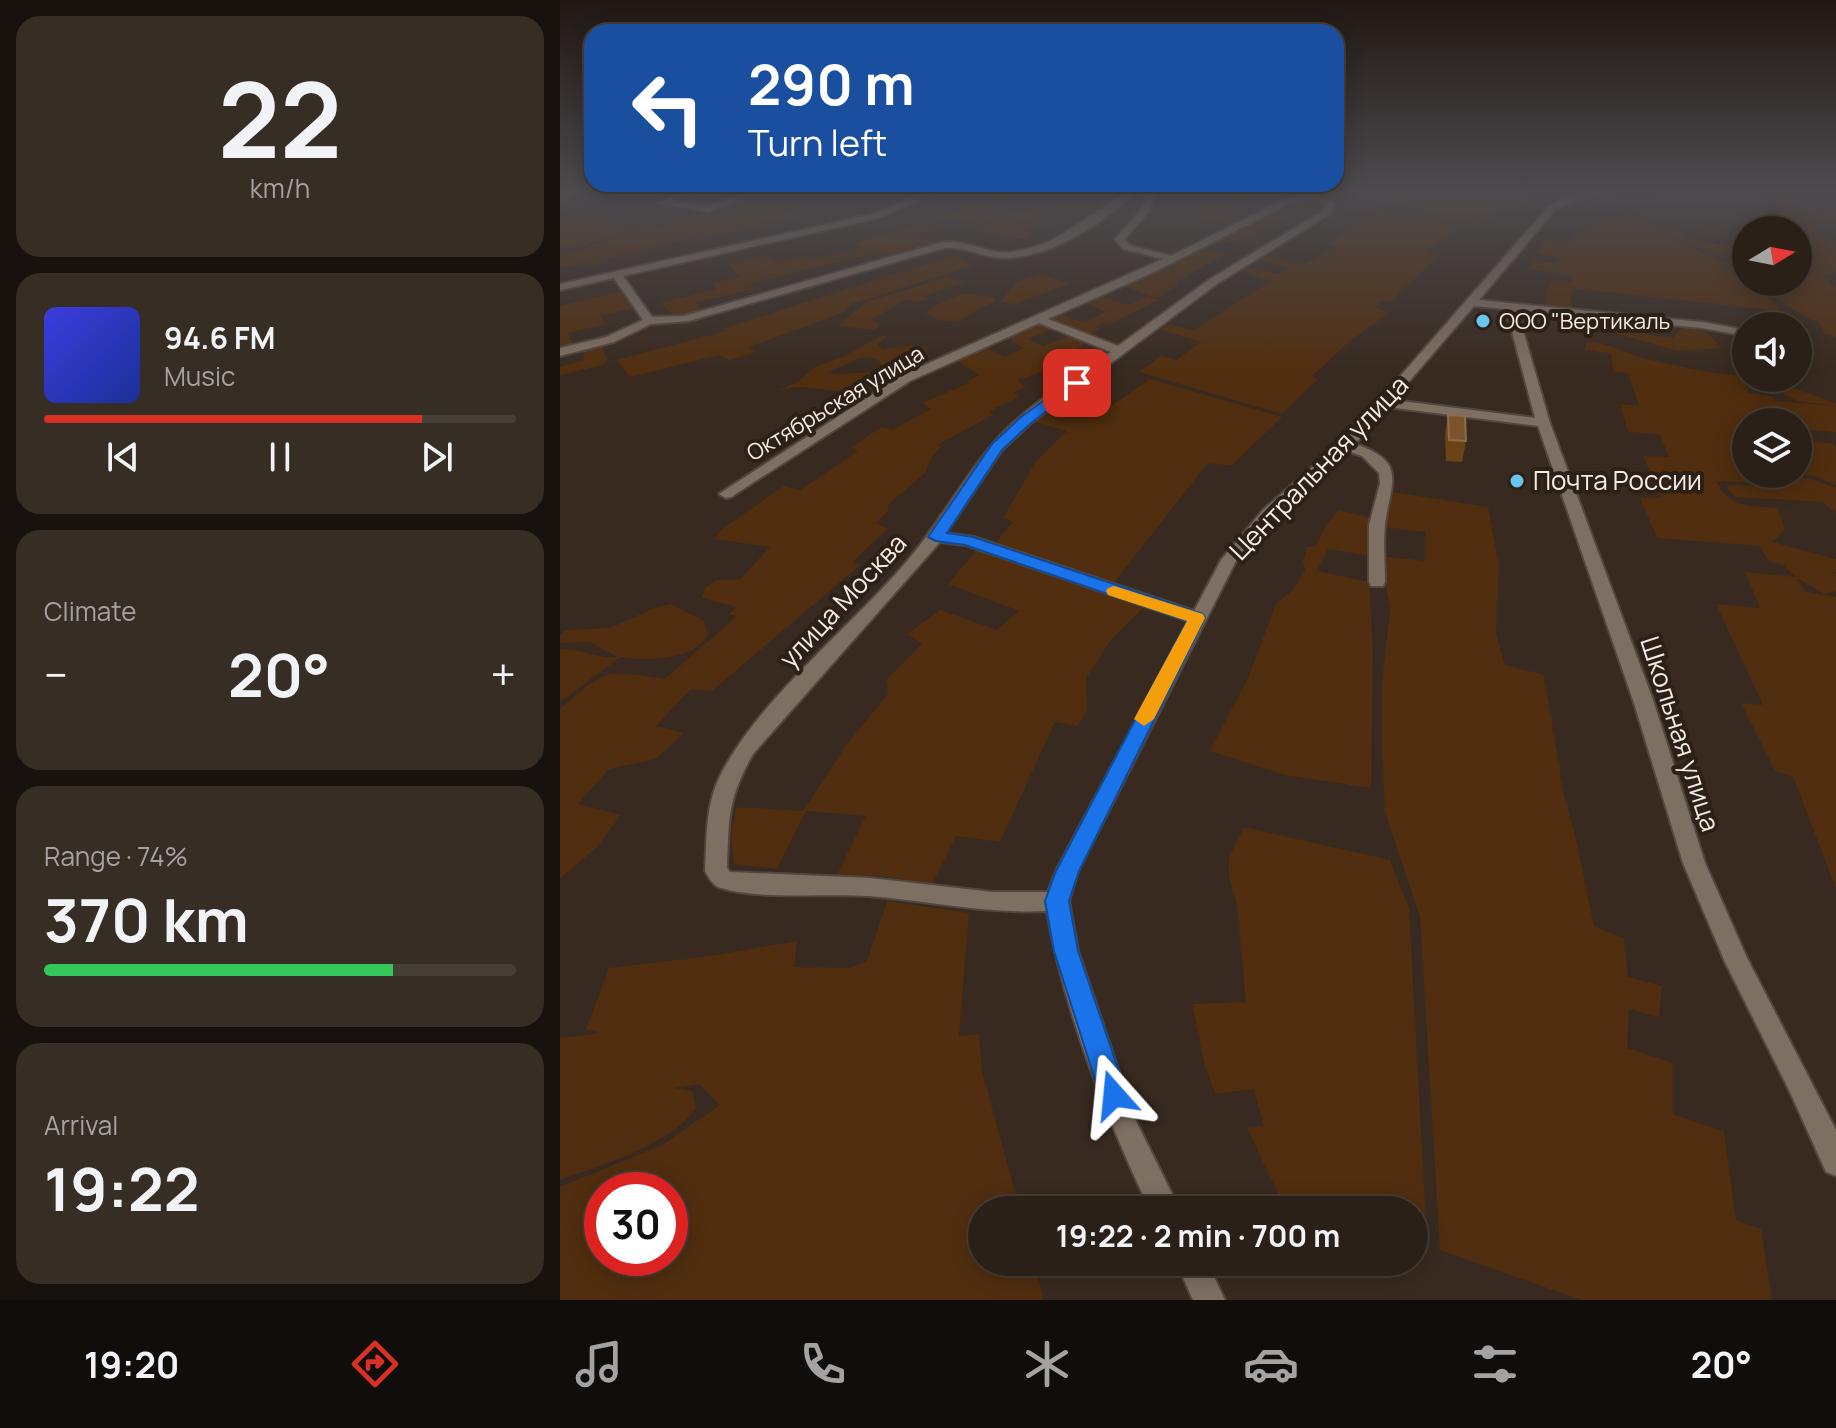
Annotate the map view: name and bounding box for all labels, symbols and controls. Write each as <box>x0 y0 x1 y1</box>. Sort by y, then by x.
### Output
text: 290 m <box>748 45 915 122</box>
text: 22 <box>218 47 342 189</box>
icon: left <box>616 56 720 160</box>
text: Turn left <box>748 118 887 167</box>
text: km/h <box>250 170 310 206</box>
north arrow <box>1732 216 1812 296</box>
map controls <box>1732 216 1812 488</box>
place label: ООО "Вертикаль <box>1499 306 1670 336</box>
marker: ООО "Вертикаль <box>1474 312 1492 330</box>
button: sound <box>1732 312 1812 392</box>
text: 94.6 FM <box>164 317 275 358</box>
street label: Октябрьская улица <box>741 338 929 468</box>
pin <box>1043 349 1111 417</box>
text: Music <box>164 358 235 394</box>
icon: arrive <box>1055 361 1099 405</box>
street label: Центральная улица <box>1221 367 1416 567</box>
button: layers <box>1732 408 1812 488</box>
icon: previous <box>101 435 145 479</box>
icon: pause <box>258 435 302 479</box>
icon: next <box>415 435 459 479</box>
place label: Почта России <box>1533 462 1702 498</box>
marker: Почта России <box>1508 472 1526 490</box>
street label: улица Москва <box>771 525 914 675</box>
text: Climate <box>44 593 136 629</box>
street label: Школьная улица <box>1632 632 1729 836</box>
text: 20° <box>228 633 330 715</box>
text: − <box>44 644 68 704</box>
text: + <box>491 644 516 704</box>
text: Range · 74% <box>44 838 188 874</box>
text: 370 km <box>44 878 249 960</box>
position arrow <box>1072 1053 1156 1137</box>
text: Arrival <box>44 1107 118 1143</box>
text: 19:22 <box>44 1147 200 1229</box>
speed limit sign: 30 <box>584 1172 688 1276</box>
text: 19:22 · 2 min · 700 m <box>1056 1215 1340 1256</box>
icon: directions <box>347 1336 403 1392</box>
icon: music <box>571 1336 627 1392</box>
icon: phone <box>795 1336 851 1392</box>
icon: climate <box>1019 1336 1075 1392</box>
icon: car <box>1243 1336 1299 1392</box>
icon: filters <box>1467 1336 1523 1392</box>
text: 19:20 <box>84 1340 180 1389</box>
text: 20° <box>1691 1340 1752 1389</box>

